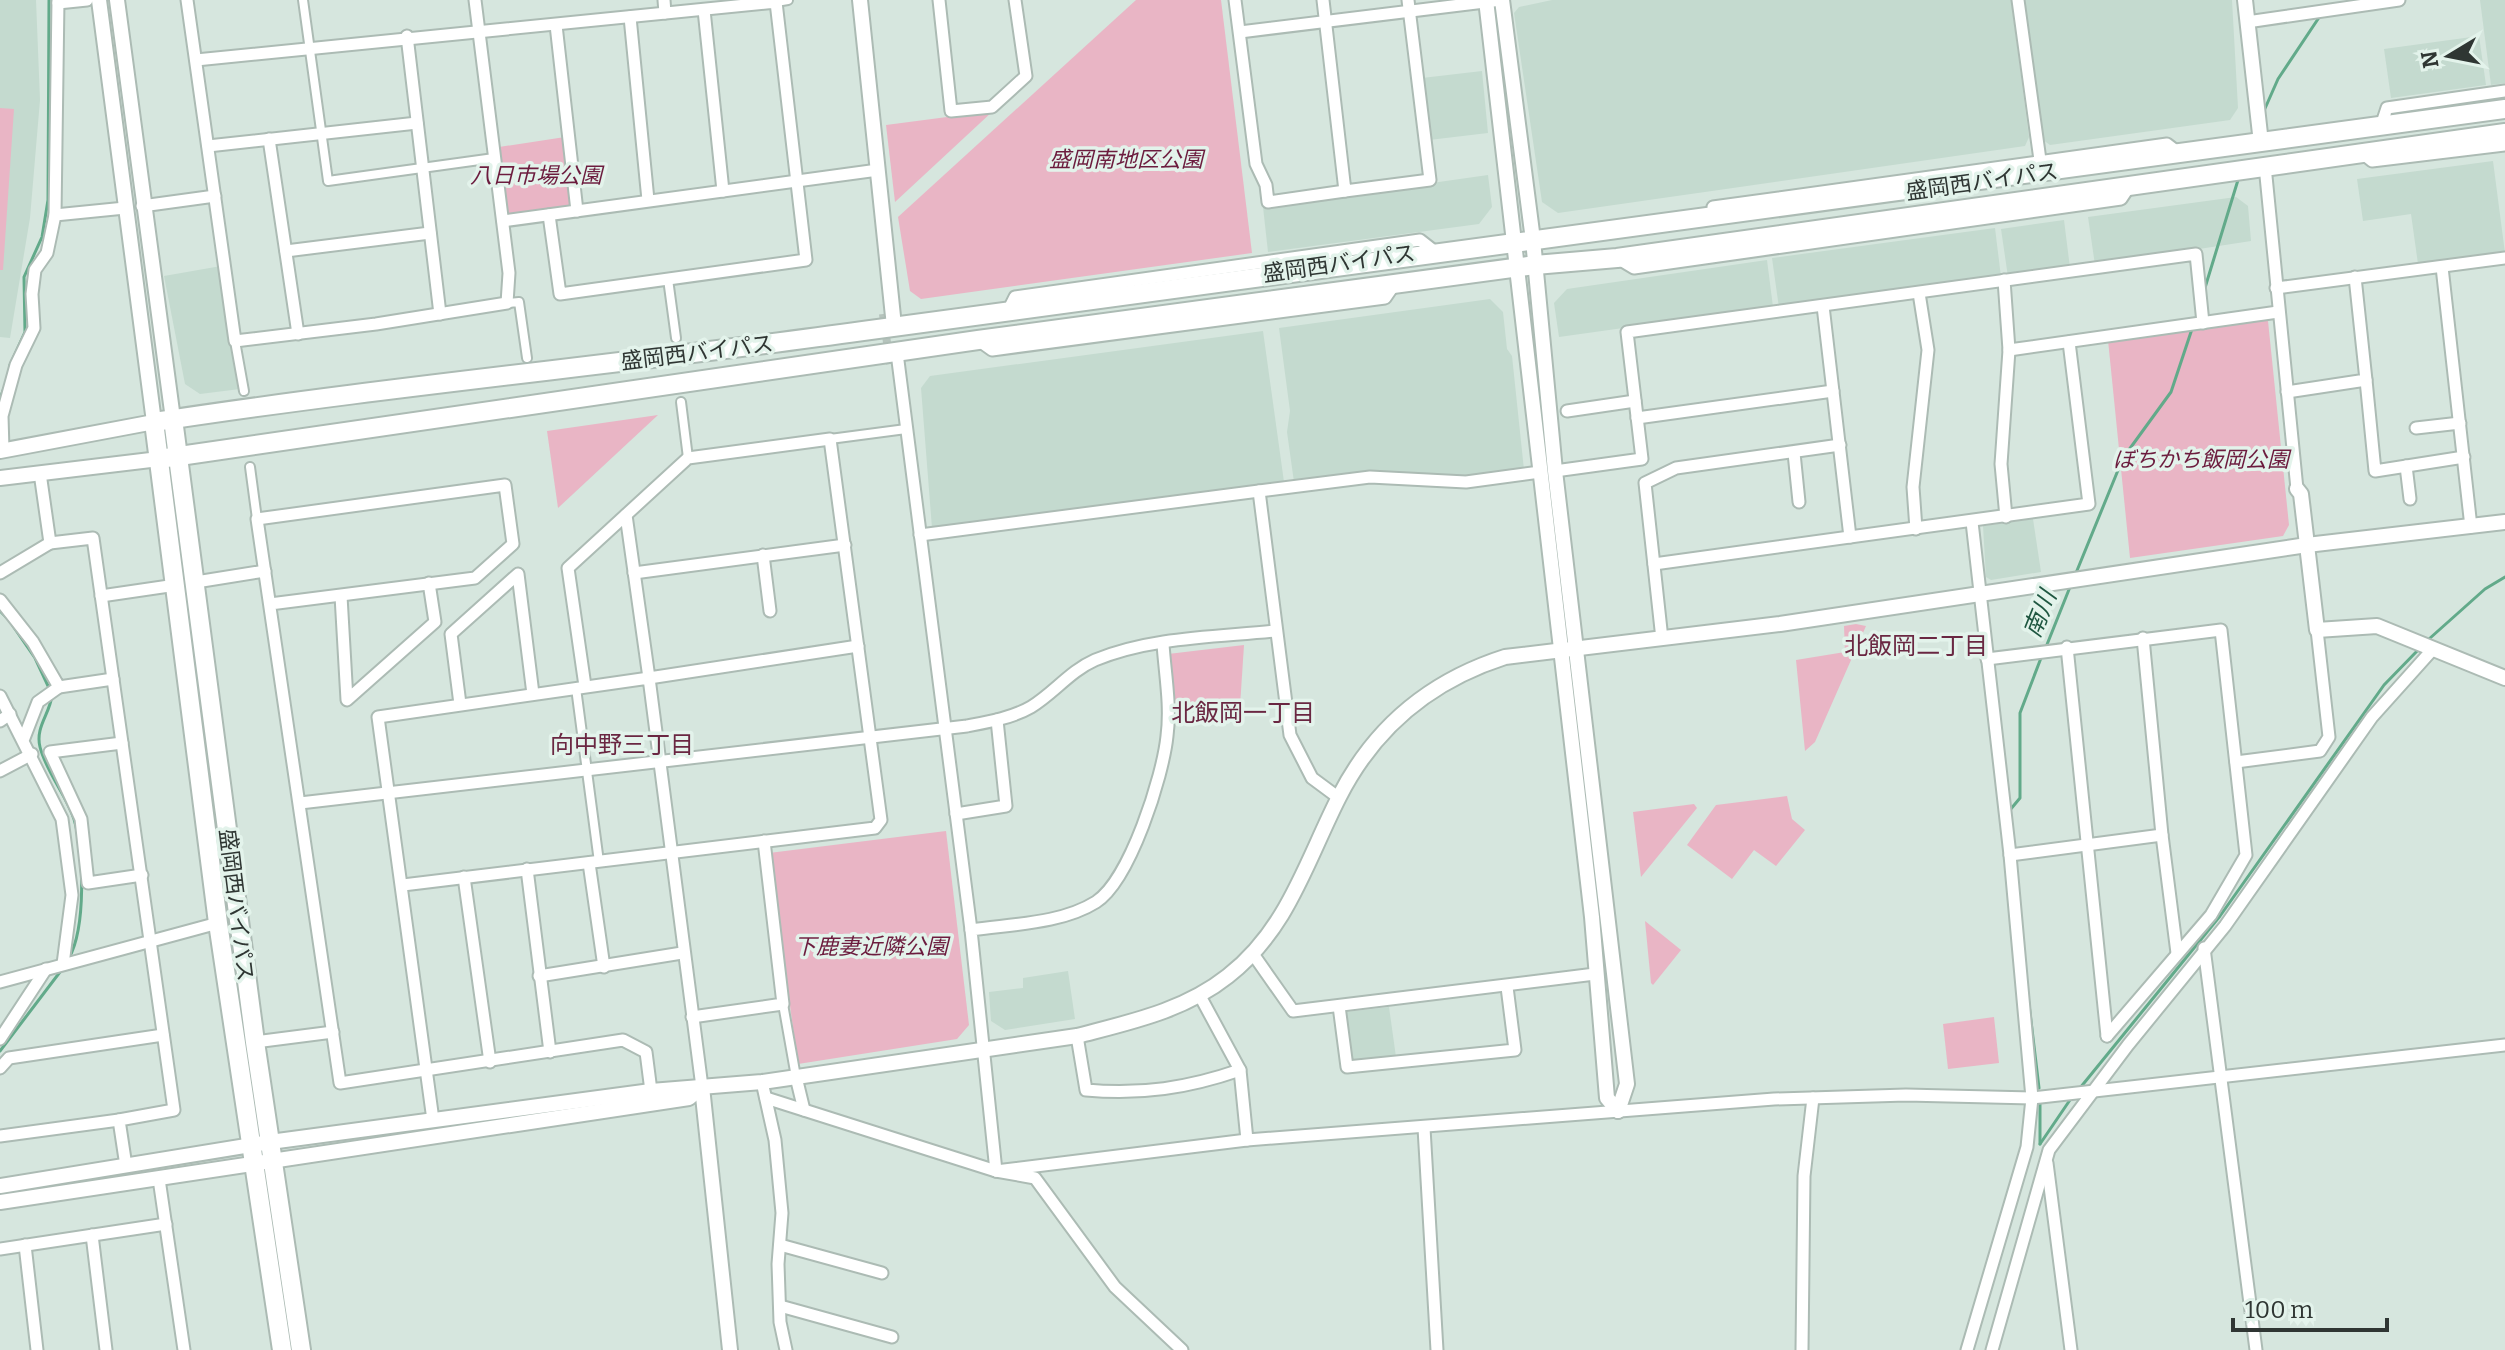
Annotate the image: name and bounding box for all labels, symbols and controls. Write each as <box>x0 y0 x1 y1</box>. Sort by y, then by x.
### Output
north arrow <box>2409 16 2489 96</box>
text: N <box>2415 49 2445 70</box>
park label: 盛岡南地区公園 <box>1049 146 1206 173</box>
street label: 盛岡西バイパス <box>1904 157 2060 206</box>
park label: 八日市場公園 <box>470 162 605 189</box>
street label: 盛岡西バイパス <box>1261 239 1417 288</box>
street label: 盛岡西バイパス <box>619 330 775 375</box>
park label: ぼちかち飯岡公園 <box>2113 446 2292 473</box>
water label: 南川 <box>2018 584 2063 641</box>
district label: 北飯岡二丁目 <box>1844 632 1988 660</box>
district label: 北飯岡一丁目 <box>1171 699 1315 727</box>
district label: 向中野三丁目 <box>550 731 694 759</box>
street label: 盛岡西バイパス <box>214 827 259 983</box>
park label: 下鹿妻近隣公園 <box>794 933 951 960</box>
scale bar <box>2233 1282 2387 1332</box>
text: 100 m <box>2245 1296 2313 1324</box>

